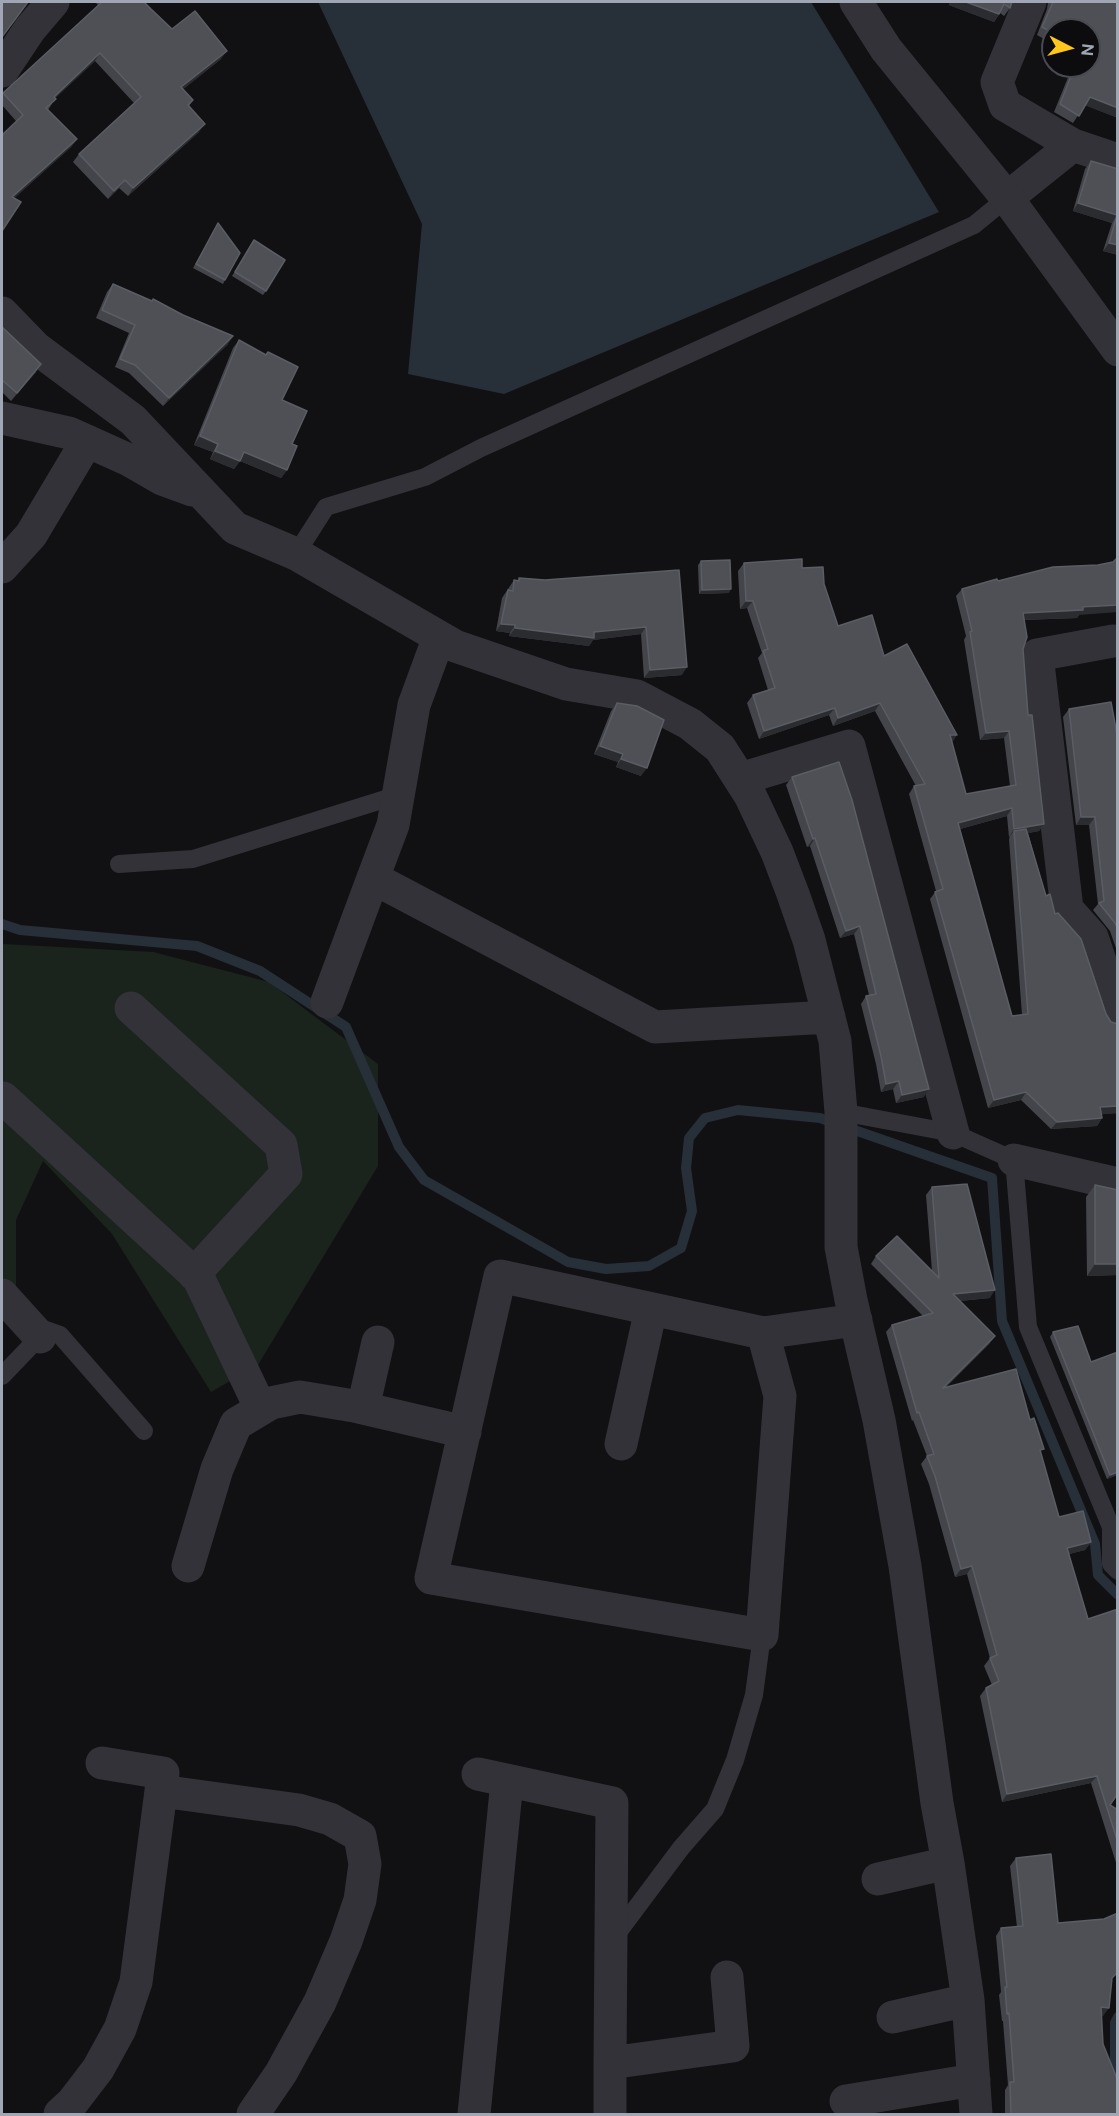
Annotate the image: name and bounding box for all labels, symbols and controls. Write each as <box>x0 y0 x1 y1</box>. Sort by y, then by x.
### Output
north arrow <box>1041 18 1101 78</box>
text: N <box>1077 43 1098 57</box>

